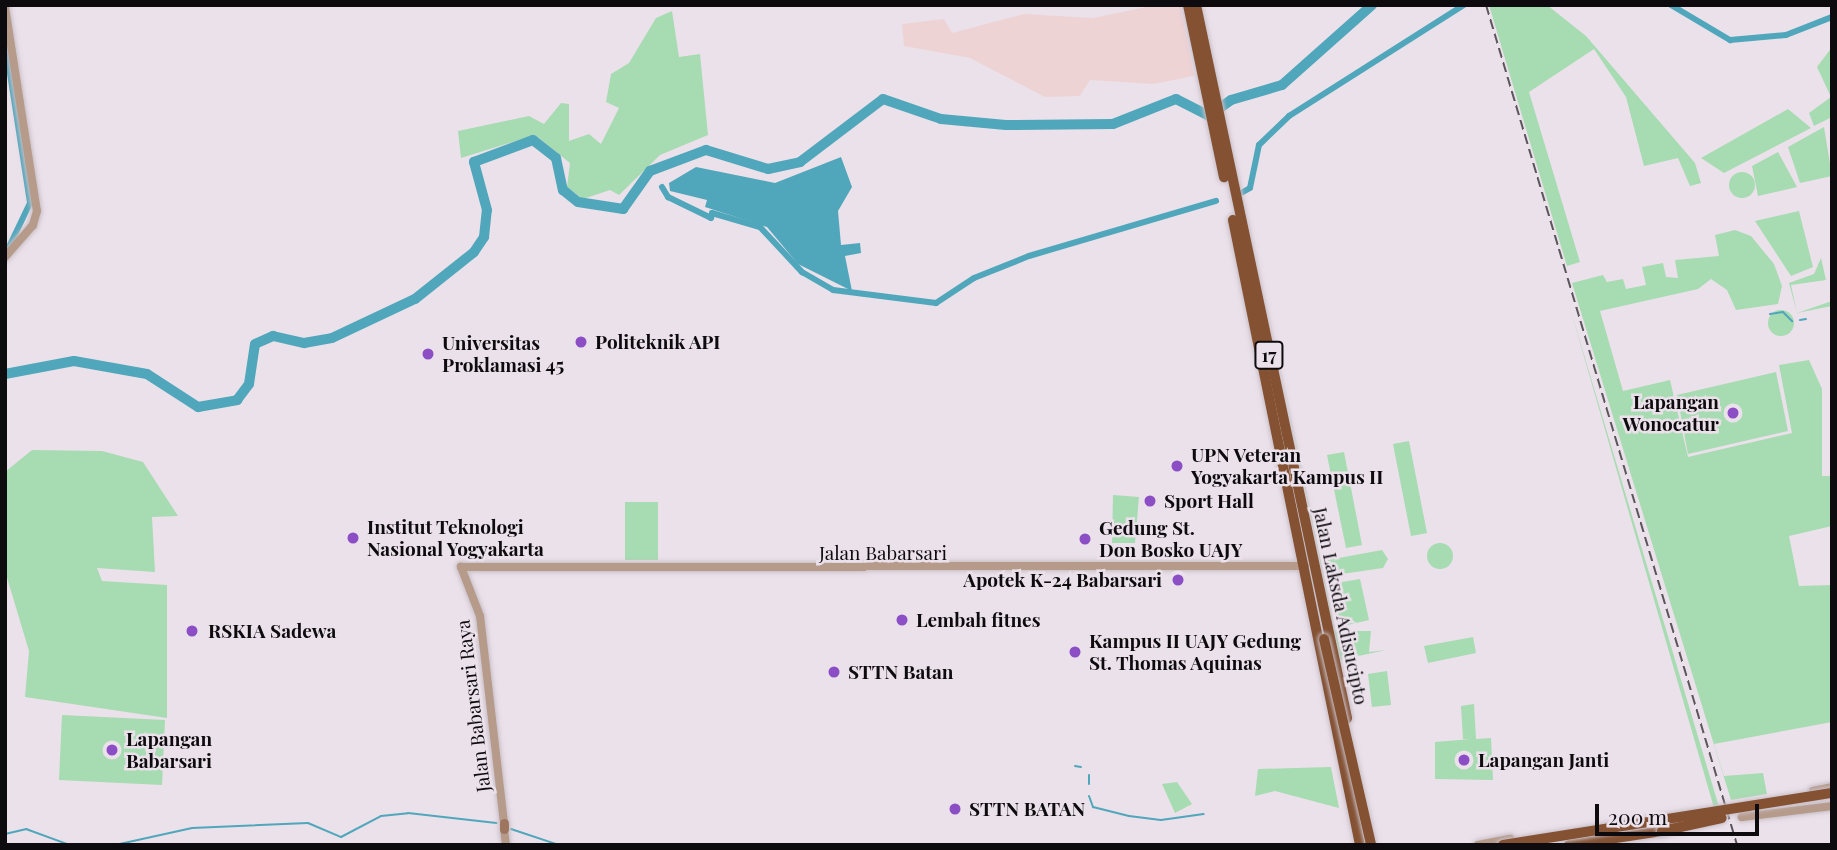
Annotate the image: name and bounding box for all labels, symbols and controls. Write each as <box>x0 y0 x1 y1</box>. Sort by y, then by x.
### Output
place label: Politeknik API <box>595 331 721 353</box>
place label: Universitas Proklamasi 45 <box>442 332 565 376</box>
marker: Politeknik API <box>573 334 589 350</box>
road number: 17 <box>1253 340 1285 370</box>
marker: Universitas Proklamasi 45 <box>420 346 436 362</box>
place label: Lapangan Wonocatur <box>1622 391 1719 435</box>
marker: Lapangan Wonocatur <box>1725 405 1741 421</box>
place label: UPN Veteran Yogyakarta Kampus II <box>1191 444 1383 488</box>
marker: UPN Veteran Yogyakarta Kampus II <box>1169 458 1185 474</box>
place label: Sport Hall <box>1164 490 1254 512</box>
marker: Sport Hall <box>1142 493 1158 509</box>
street label: Jalan Laksda Adisucipto <box>1309 505 1373 707</box>
place label: Institut Teknologi Nasional Yogyakarta <box>367 516 545 560</box>
place label: Gedung St. Don Bosko UAJY <box>1099 517 1243 561</box>
marker: Institut Teknologi Nasional Yogyakarta <box>345 530 361 546</box>
marker: Gedung St. Don Bosko UAJY <box>1077 531 1093 547</box>
street label: Jalan Babarsari <box>819 542 947 564</box>
place label: Apotek K-24 Babarsari <box>963 569 1162 591</box>
marker: Apotek K-24 Babarsari <box>1168 570 1188 590</box>
place label: Lembah fitnes <box>916 609 1040 631</box>
marker: Lembah fitnes <box>894 612 910 628</box>
street label: Jalan Babarsari Raya <box>451 619 495 793</box>
place label: RSKIA Sadewa <box>208 620 336 642</box>
marker: RSKIA Sadewa <box>182 621 202 641</box>
place label: Kampus II UAJY Gedung St. Thomas Aquinas <box>1089 630 1301 674</box>
marker: Kampus II UAJY Gedung St. Thomas Aquinas <box>1067 644 1083 660</box>
place label: STTN Batan <box>848 661 953 683</box>
marker: STTN Batan <box>826 664 842 680</box>
place label: Lapangan Babarsari <box>126 728 212 772</box>
marker: Lapangan Babarsari <box>104 742 120 758</box>
place label: Lapangan Janti <box>1478 749 1609 771</box>
marker: Lapangan Janti <box>1456 752 1472 768</box>
scale bar <box>1599 790 1764 834</box>
place label: STTN BATAN <box>969 798 1085 820</box>
marker: STTN BATAN <box>947 801 963 817</box>
text: 200 m <box>1608 802 1667 830</box>

